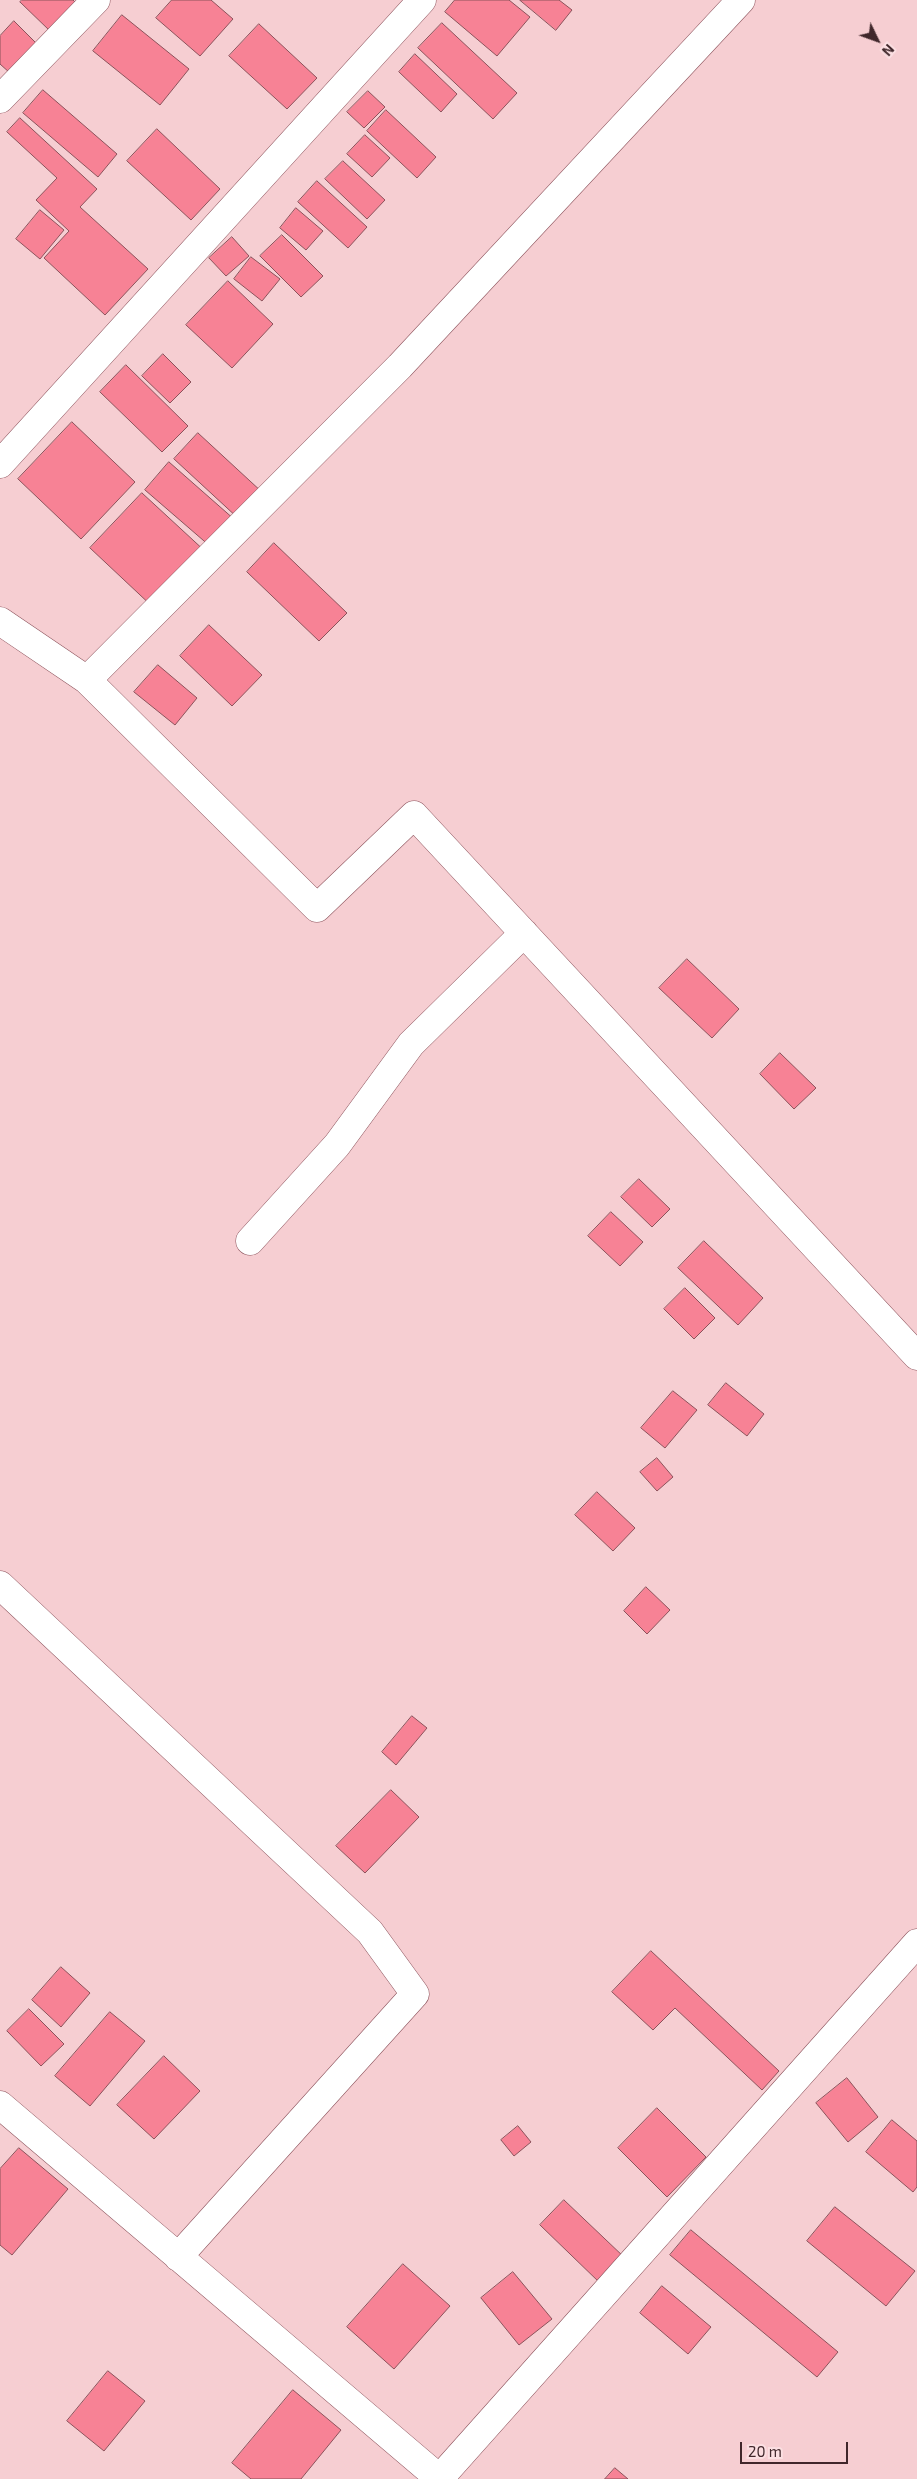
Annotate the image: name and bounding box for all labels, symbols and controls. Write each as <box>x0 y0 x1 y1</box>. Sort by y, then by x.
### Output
north arrow <box>852 15 902 65</box>
text: N <box>879 41 898 60</box>
scale bar <box>742 2432 850 2464</box>
text: 20 m <box>748 2442 782 2460</box>

